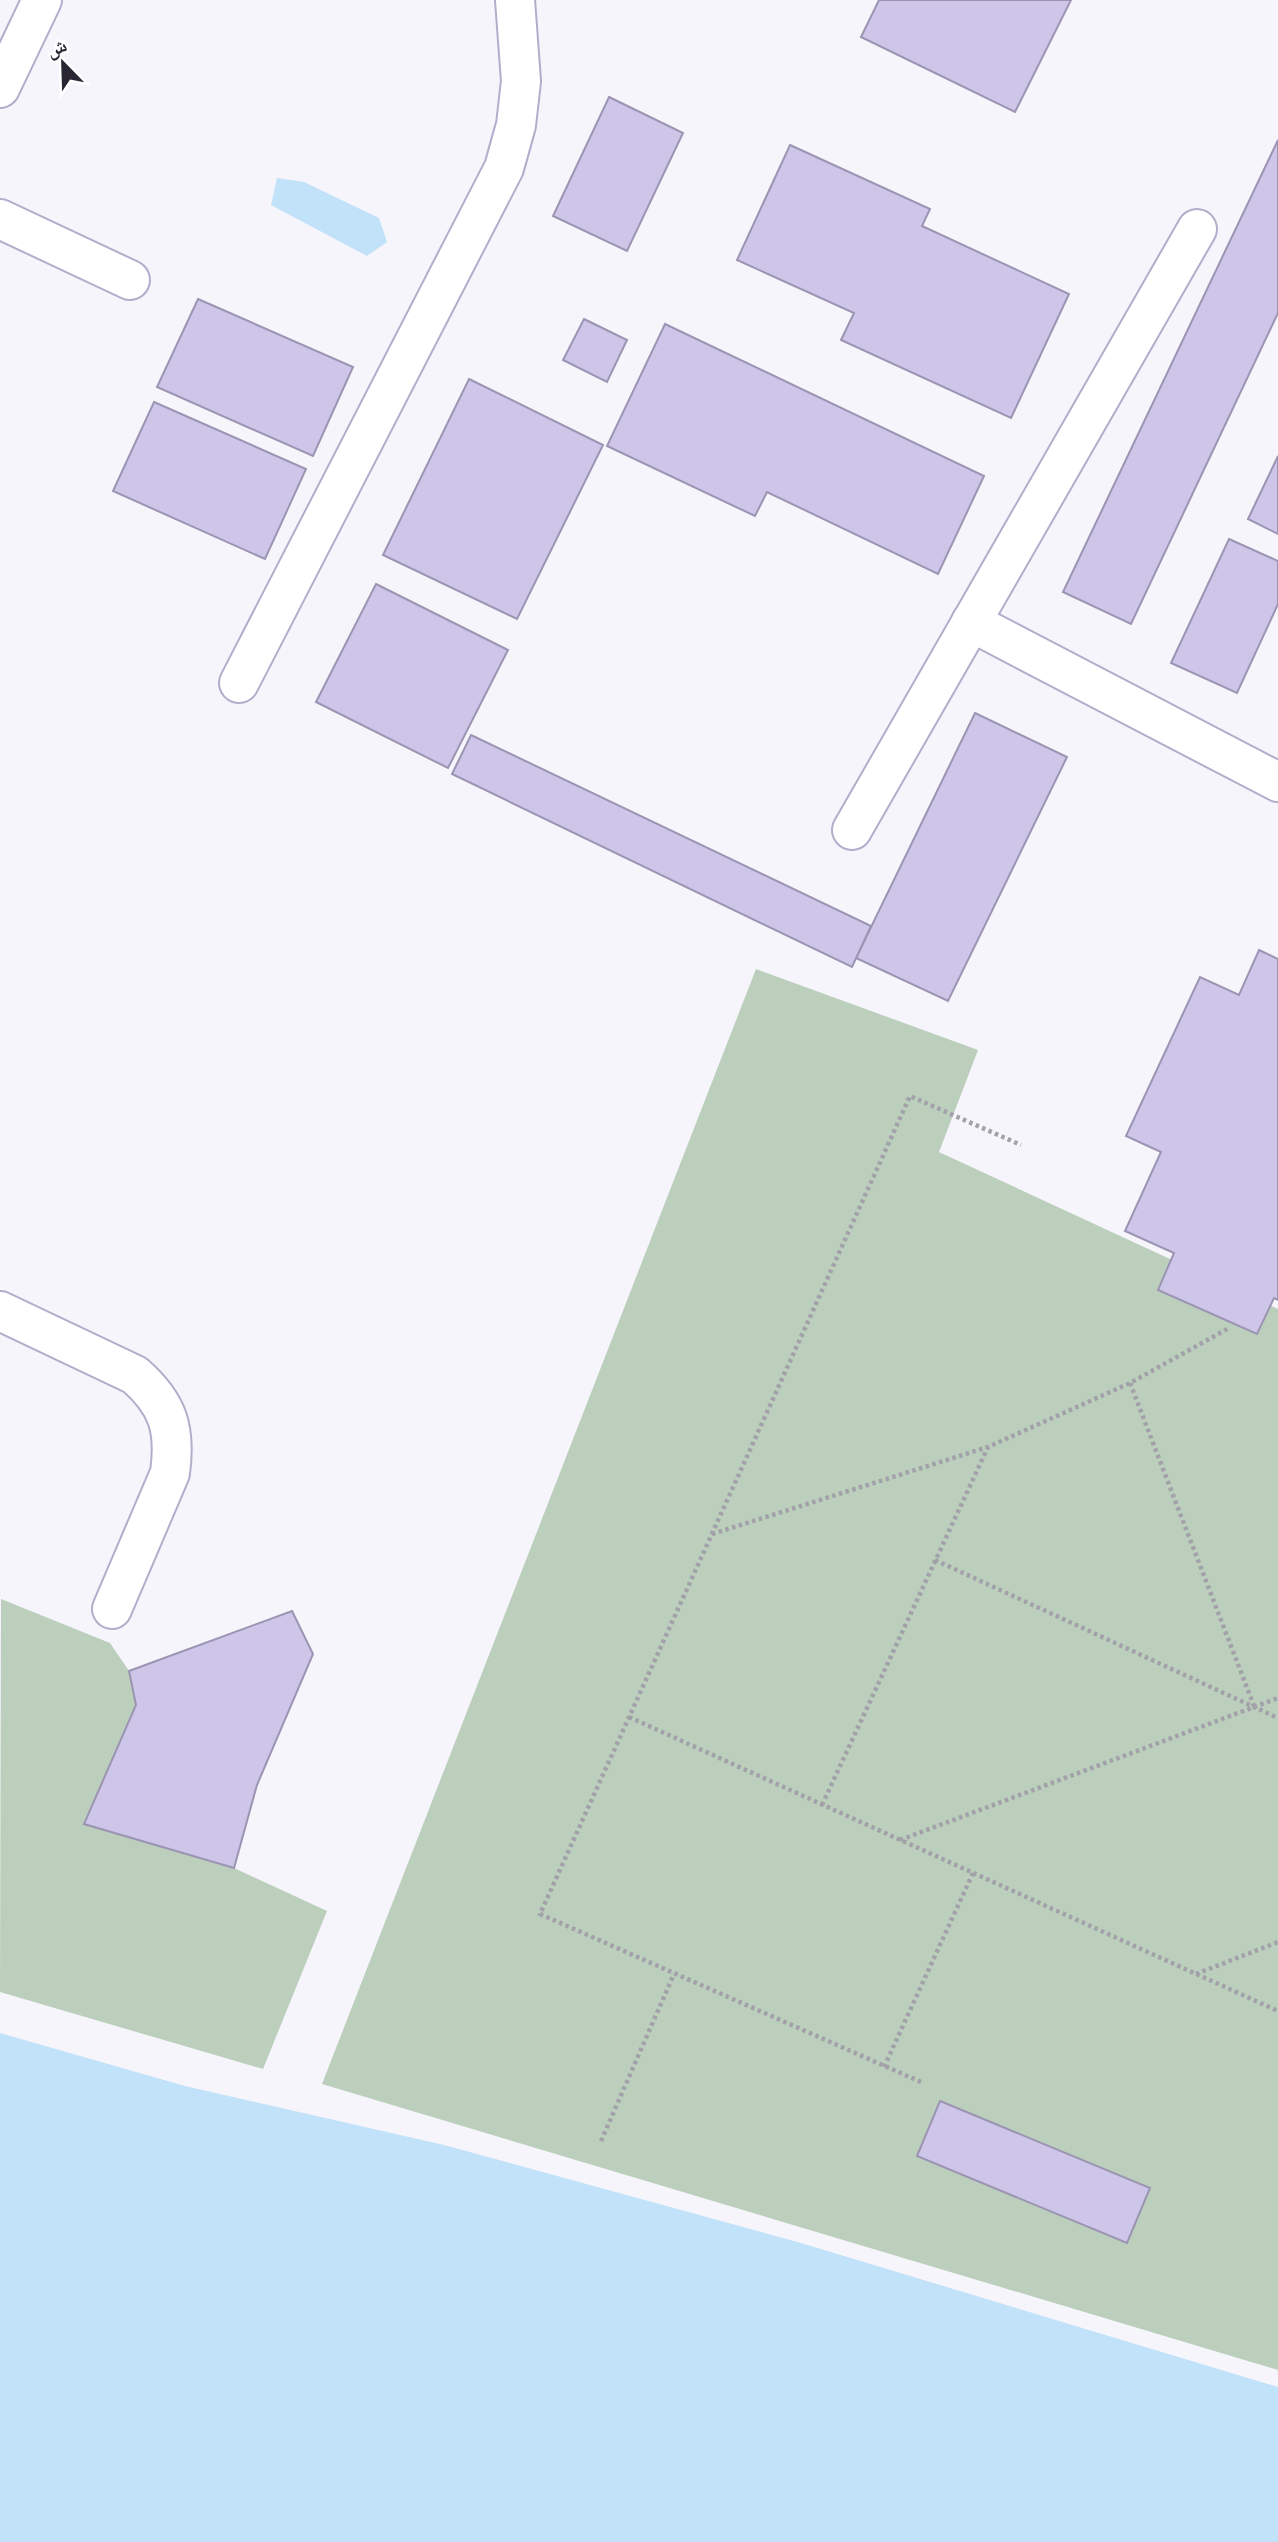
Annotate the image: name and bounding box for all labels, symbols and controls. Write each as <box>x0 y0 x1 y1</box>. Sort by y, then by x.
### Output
north arrow <box>28 28 98 98</box>
text: ش <box>43 33 70 62</box>

